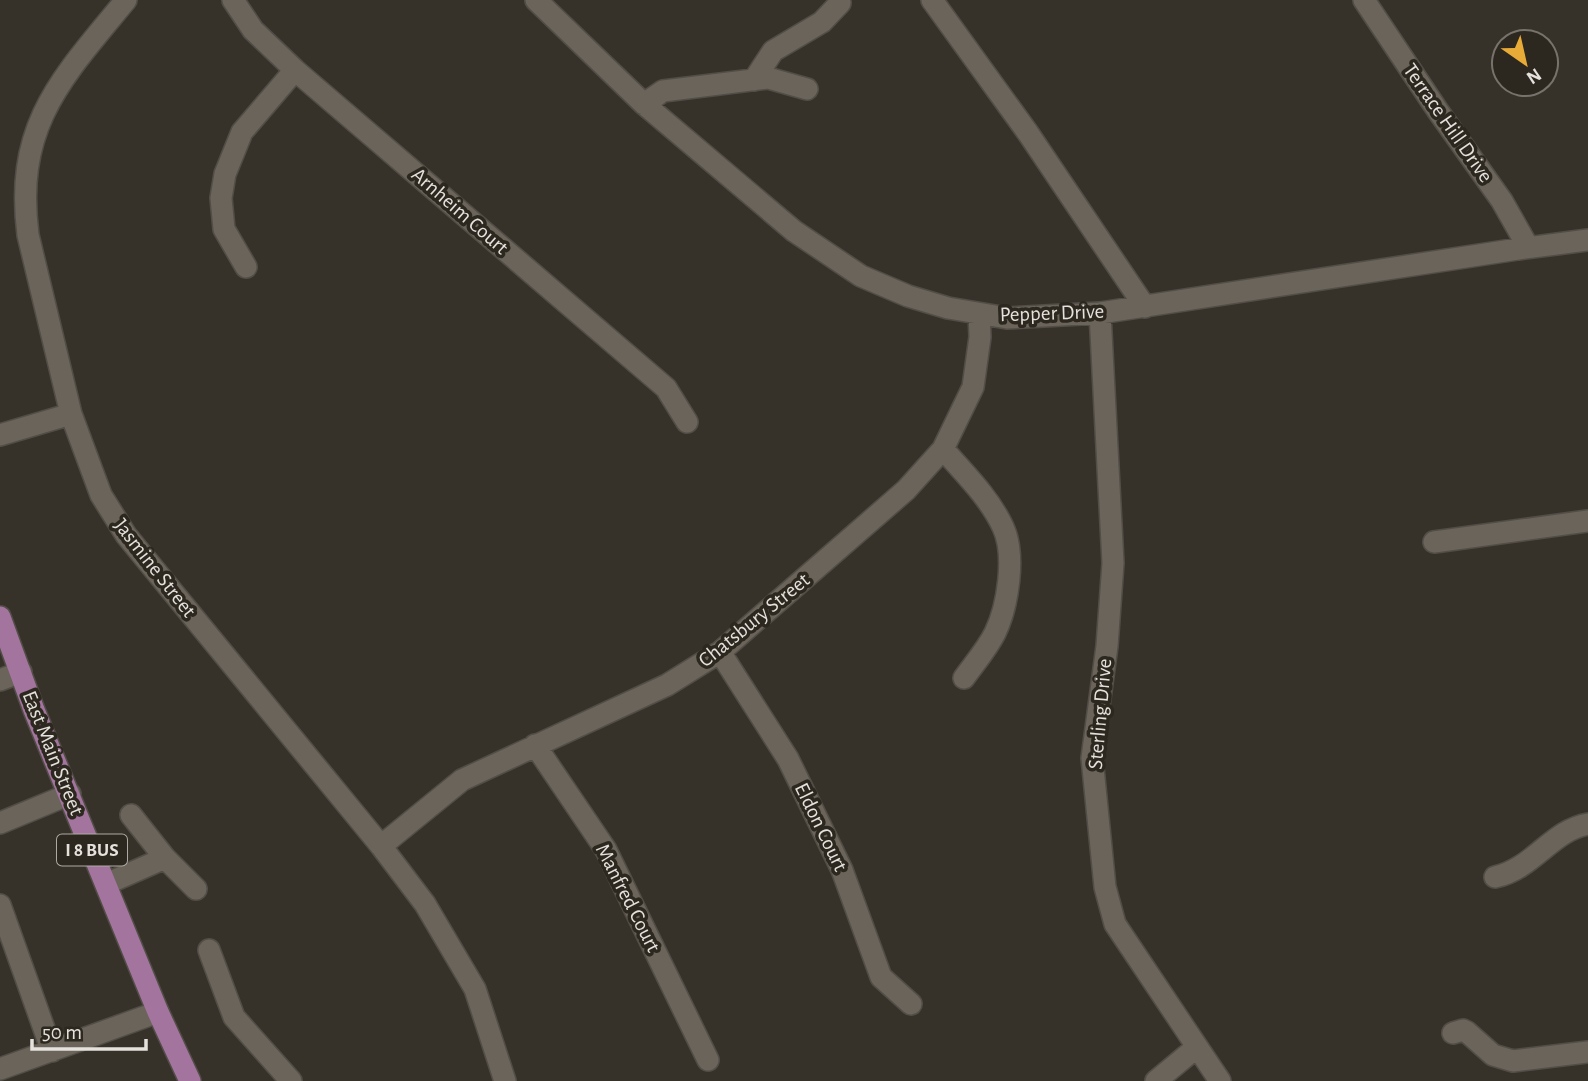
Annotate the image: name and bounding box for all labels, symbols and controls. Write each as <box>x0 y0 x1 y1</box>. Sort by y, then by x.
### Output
north arrow <box>1490 28 1560 98</box>
street label: Terrace Hill Drive <box>1399 60 1497 186</box>
text: N <box>1523 64 1544 87</box>
street label: Arnheim Court <box>408 164 513 259</box>
street label: Pepper Drive <box>999 301 1105 325</box>
street label: Jasmine Street <box>110 515 200 622</box>
street label: Chatsbury Street <box>694 569 814 671</box>
street label: Sterling Drive <box>1085 658 1115 770</box>
street label: East Main Street <box>18 688 88 819</box>
street label: Eldon Court <box>791 780 851 875</box>
road number: I 8 BUS <box>57 834 127 866</box>
street label: Manfred Court <box>592 840 664 956</box>
scale bar <box>32 1007 145 1052</box>
text: 50 m <box>42 1022 82 1043</box>

